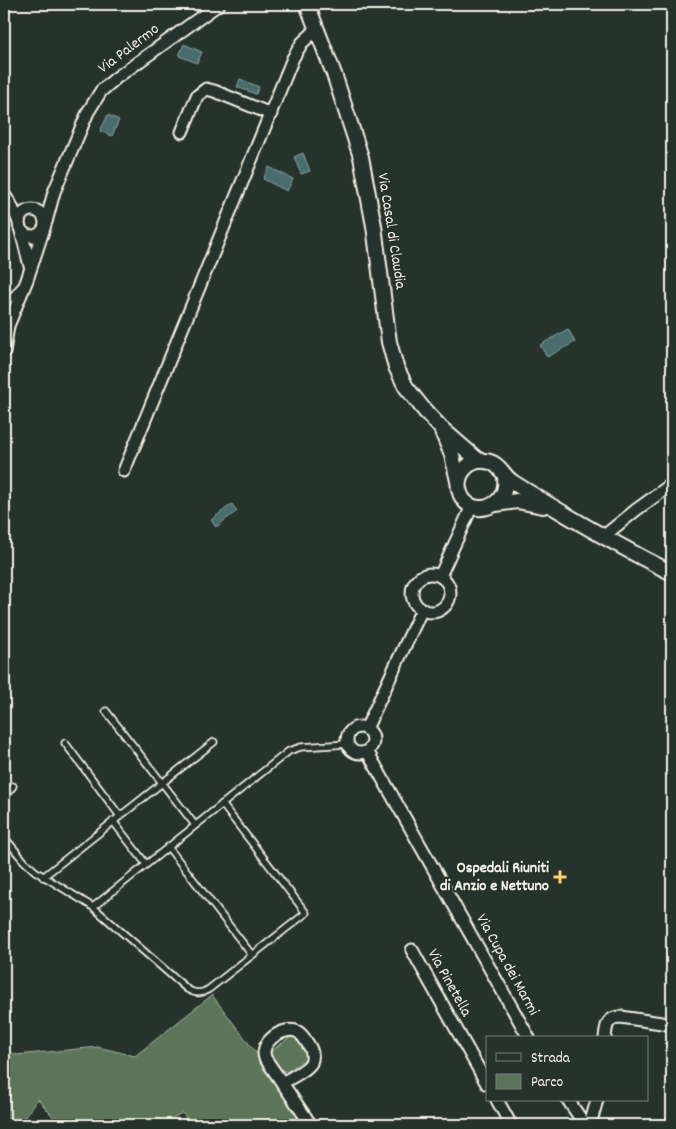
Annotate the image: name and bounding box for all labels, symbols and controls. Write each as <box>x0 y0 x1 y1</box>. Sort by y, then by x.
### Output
street label: Via Palermo <box>94 18 164 80</box>
street label: Via Casal di Claudia <box>370 171 412 291</box>
place label: Ospedali Riuniti di Anzio e Nettuno <box>440 857 549 898</box>
marker: Ospedali Riuniti di Anzio e Nettuno <box>553 870 567 884</box>
street label: Via Cupa dei Marmi <box>470 910 544 1020</box>
street label: Via Pinetella <box>421 945 477 1022</box>
legend <box>486 1036 648 1102</box>
text: Strada <box>531 1048 571 1070</box>
text: Parco <box>531 1072 563 1094</box>

